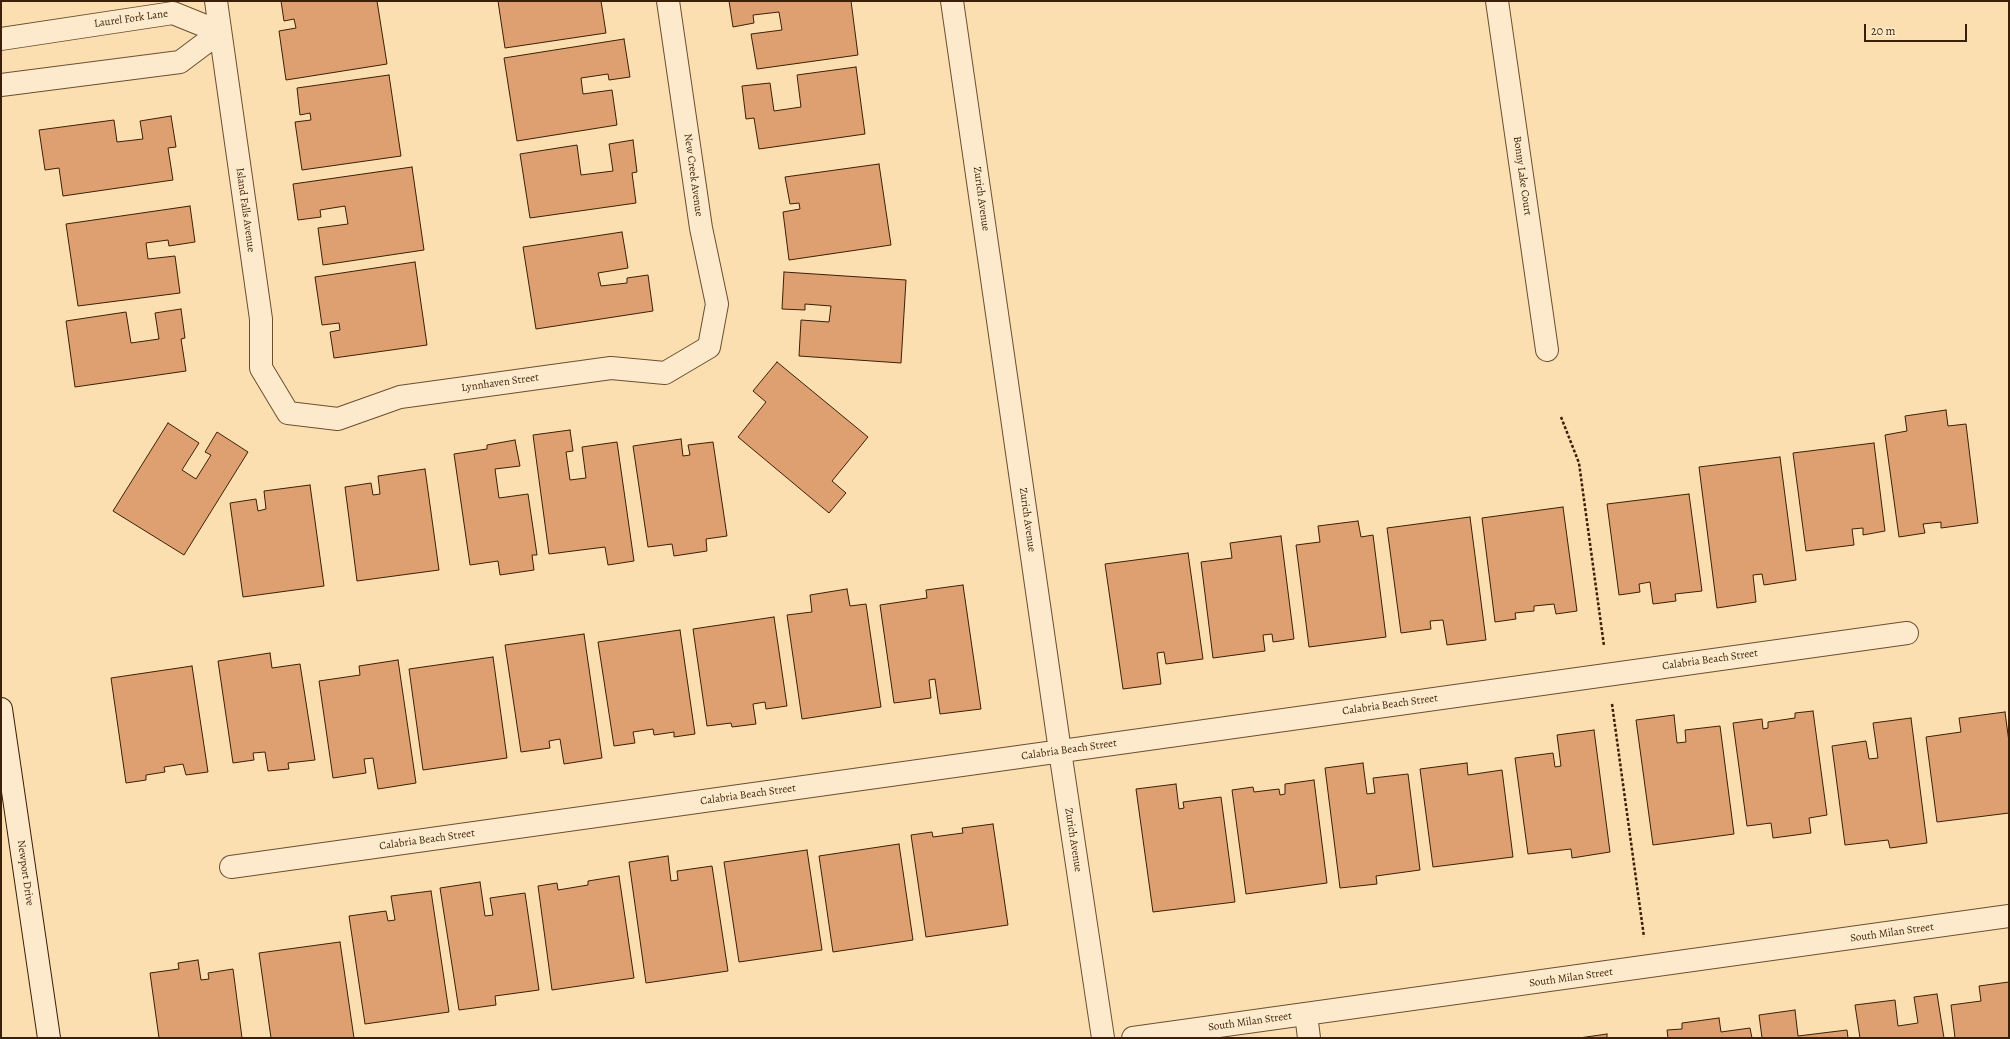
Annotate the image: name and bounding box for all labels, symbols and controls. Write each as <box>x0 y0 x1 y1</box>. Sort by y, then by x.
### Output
street label: Laurel Fork Lane <box>93 7 169 31</box>
scale bar <box>1866 16 1969 42</box>
text: 20 m <box>1871 23 1895 39</box>
street label: New Creek Avenue <box>681 133 705 217</box>
street label: Bonny Lake Court <box>1510 136 1534 216</box>
street label: Zurich Avenue <box>970 166 992 232</box>
street label: Island Falls Avenue <box>233 167 257 253</box>
street label: Lynnhaven Street <box>460 371 540 395</box>
street label: Zurich Avenue <box>1016 487 1038 553</box>
street label: Calabria Beach Street <box>1661 647 1759 673</box>
street label: Calabria Beach Street <box>1341 692 1439 718</box>
street label: Calabria Beach Street <box>1020 737 1118 763</box>
street label: Calabria Beach Street <box>699 782 797 808</box>
street label: Zurich Avenue <box>1061 807 1085 873</box>
street label: Calabria Beach Street <box>378 827 476 853</box>
street label: Newport Drive <box>14 839 36 907</box>
street label: South Milan Street <box>1849 921 1935 945</box>
street label: South Milan Street <box>1528 966 1614 990</box>
street label: South Milan Street <box>1207 1010 1293 1034</box>

